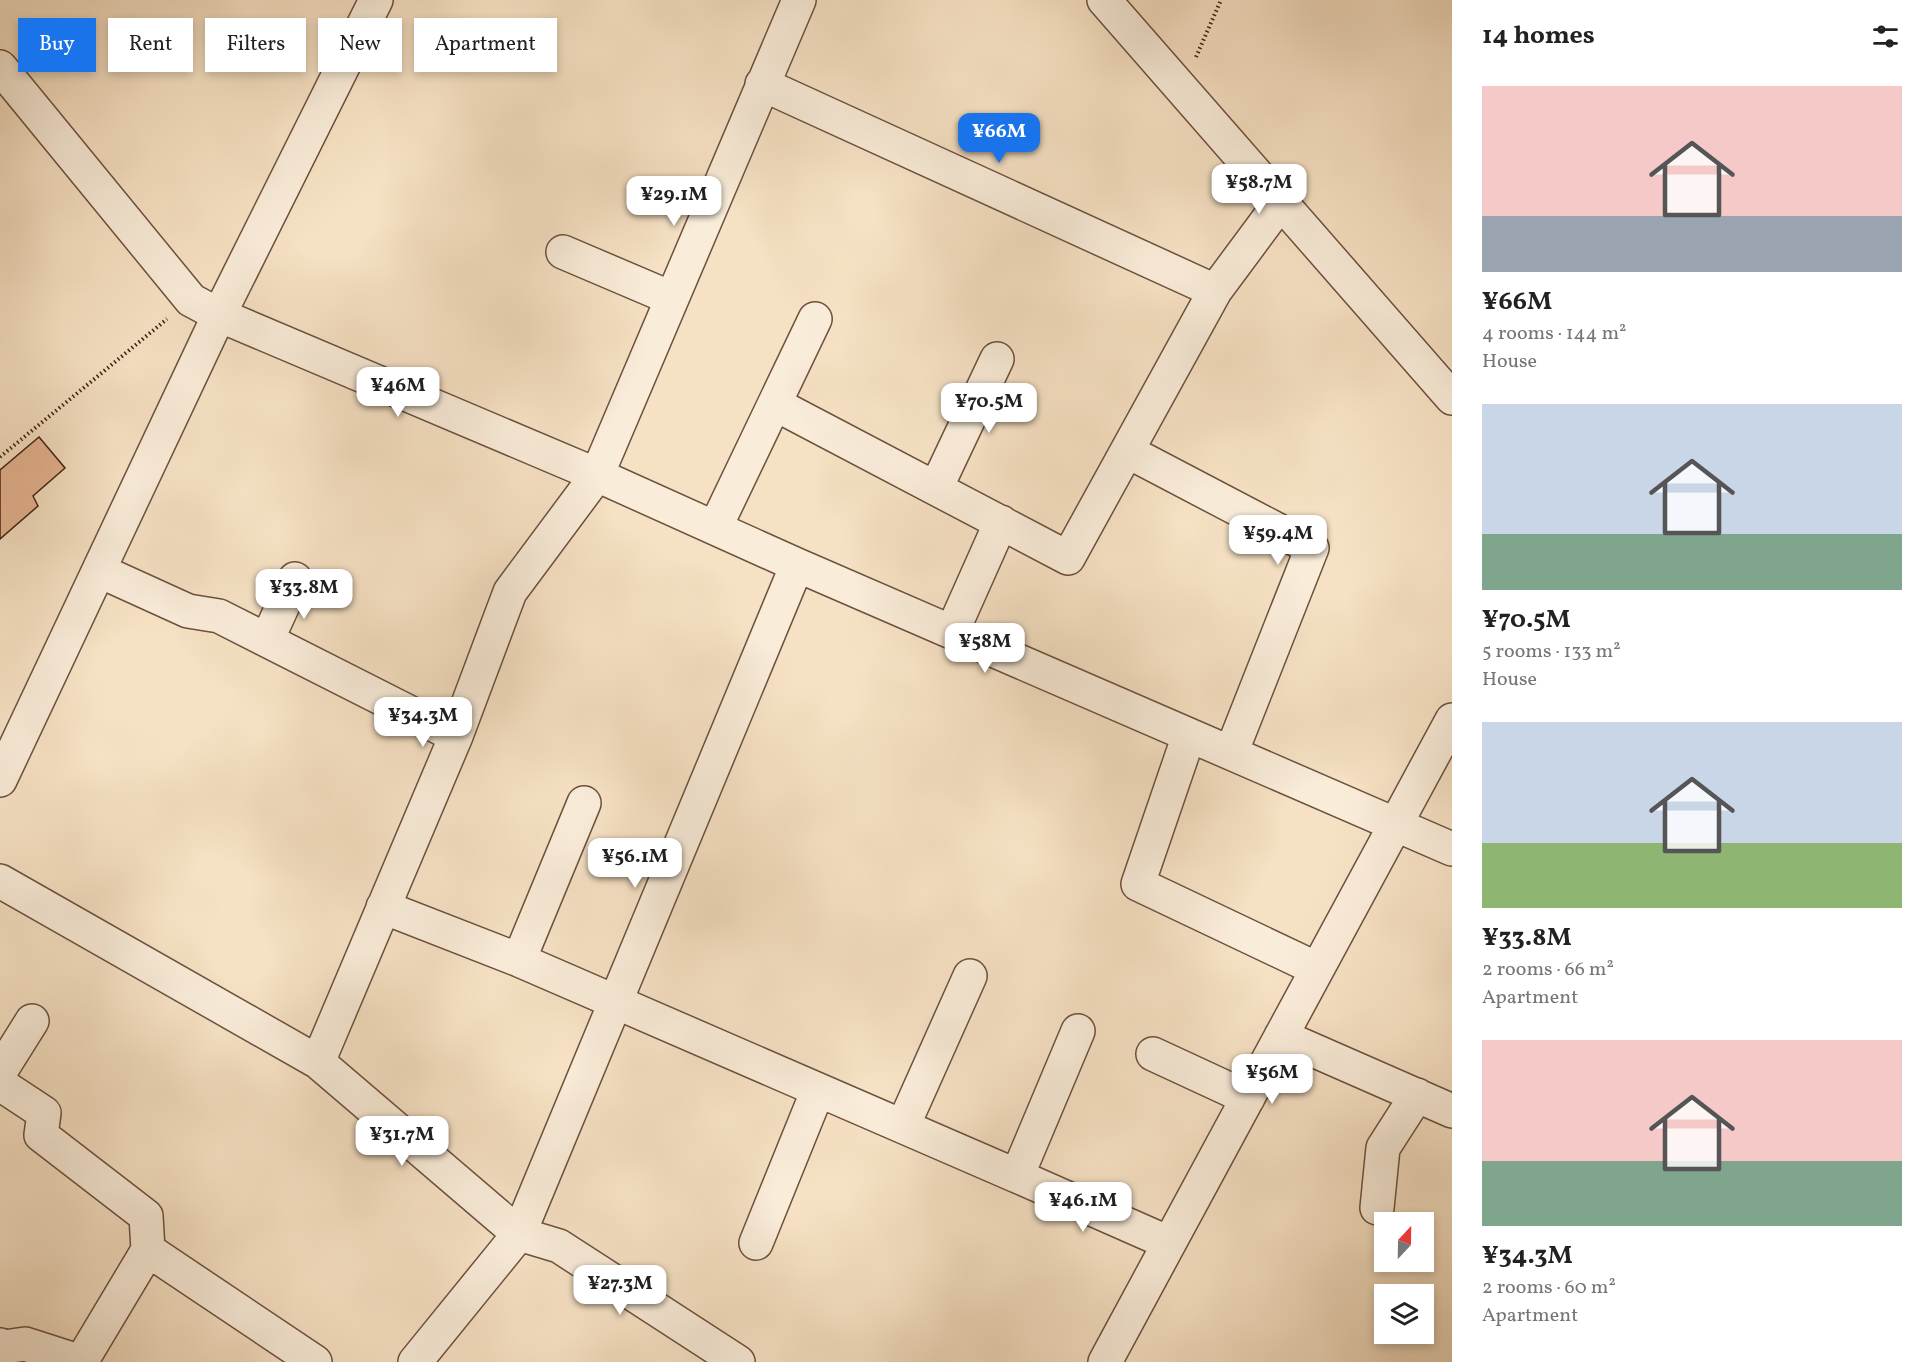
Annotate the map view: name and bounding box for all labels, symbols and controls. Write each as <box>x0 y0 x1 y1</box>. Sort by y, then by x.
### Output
chip: Buy <box>18 18 96 72</box>
chip: Rent <box>108 18 193 72</box>
chip: Filters <box>205 18 306 72</box>
chip: New <box>318 18 402 72</box>
chip: Apartment <box>414 18 557 72</box>
text: 14 homes <box>1482 18 1595 54</box>
icon: filters <box>1869 20 1902 53</box>
pin: ¥66M <box>963 113 1035 164</box>
text: ¥66M <box>972 118 1026 146</box>
icon: home <box>1638 125 1746 233</box>
pin: ¥58.7M <box>1210 164 1308 215</box>
text: ¥58.7M <box>1226 169 1292 197</box>
pin: ¥29.1M <box>625 176 723 227</box>
text: ¥29.1M <box>640 181 708 209</box>
text: ¥66M <box>1482 284 1552 320</box>
text: 4 rooms · 144 m² <box>1482 320 1627 348</box>
text: House <box>1482 348 1537 376</box>
pin: ¥46M <box>362 367 434 418</box>
text: ¥46M <box>371 372 425 400</box>
pin: ¥70.5M <box>940 383 1038 434</box>
text: ¥70.5M <box>955 388 1023 416</box>
icon: home <box>1638 443 1746 551</box>
pin: ¥59.4M <box>1229 515 1327 566</box>
text: ¥59.4M <box>1243 520 1313 548</box>
pin: ¥33.8M <box>255 569 353 620</box>
text: ¥33.8M <box>270 574 338 602</box>
text: ¥70.5M <box>1482 602 1571 638</box>
pin: ¥58M <box>949 623 1021 674</box>
text: ¥58M <box>959 628 1011 656</box>
text: 5 rooms · 133 m² <box>1482 638 1621 666</box>
text: House <box>1482 666 1537 694</box>
pin: ¥34.3M <box>374 697 472 748</box>
text: ¥34.3M <box>388 702 458 730</box>
icon: home <box>1638 761 1746 869</box>
pin: ¥56.1M <box>586 838 684 889</box>
text: ¥56.1M <box>602 843 668 871</box>
text: ¥33.8M <box>1482 920 1572 956</box>
text: 2 rooms · 66 m² <box>1482 956 1614 984</box>
text: Apartment <box>1482 984 1578 1012</box>
pin: ¥56M <box>1236 1054 1308 1105</box>
text: ¥56M <box>1246 1059 1298 1087</box>
icon: home <box>1638 1079 1746 1187</box>
pin: ¥31.7M <box>353 1116 451 1167</box>
text: ¥31.7M <box>370 1121 434 1149</box>
pin: ¥46.1M <box>1034 1182 1132 1233</box>
text: ¥46.1M <box>1049 1187 1117 1215</box>
north arrow <box>1374 1212 1434 1272</box>
map controls <box>1374 1212 1434 1344</box>
text: ¥34.3M <box>1482 1238 1573 1274</box>
pin: ¥27.3M <box>571 1265 669 1316</box>
text: ¥27.3M <box>587 1270 653 1298</box>
text: 2 rooms · 60 m² <box>1482 1274 1616 1302</box>
button: layers <box>1374 1284 1434 1344</box>
text: Apartment <box>1482 1302 1578 1330</box>

